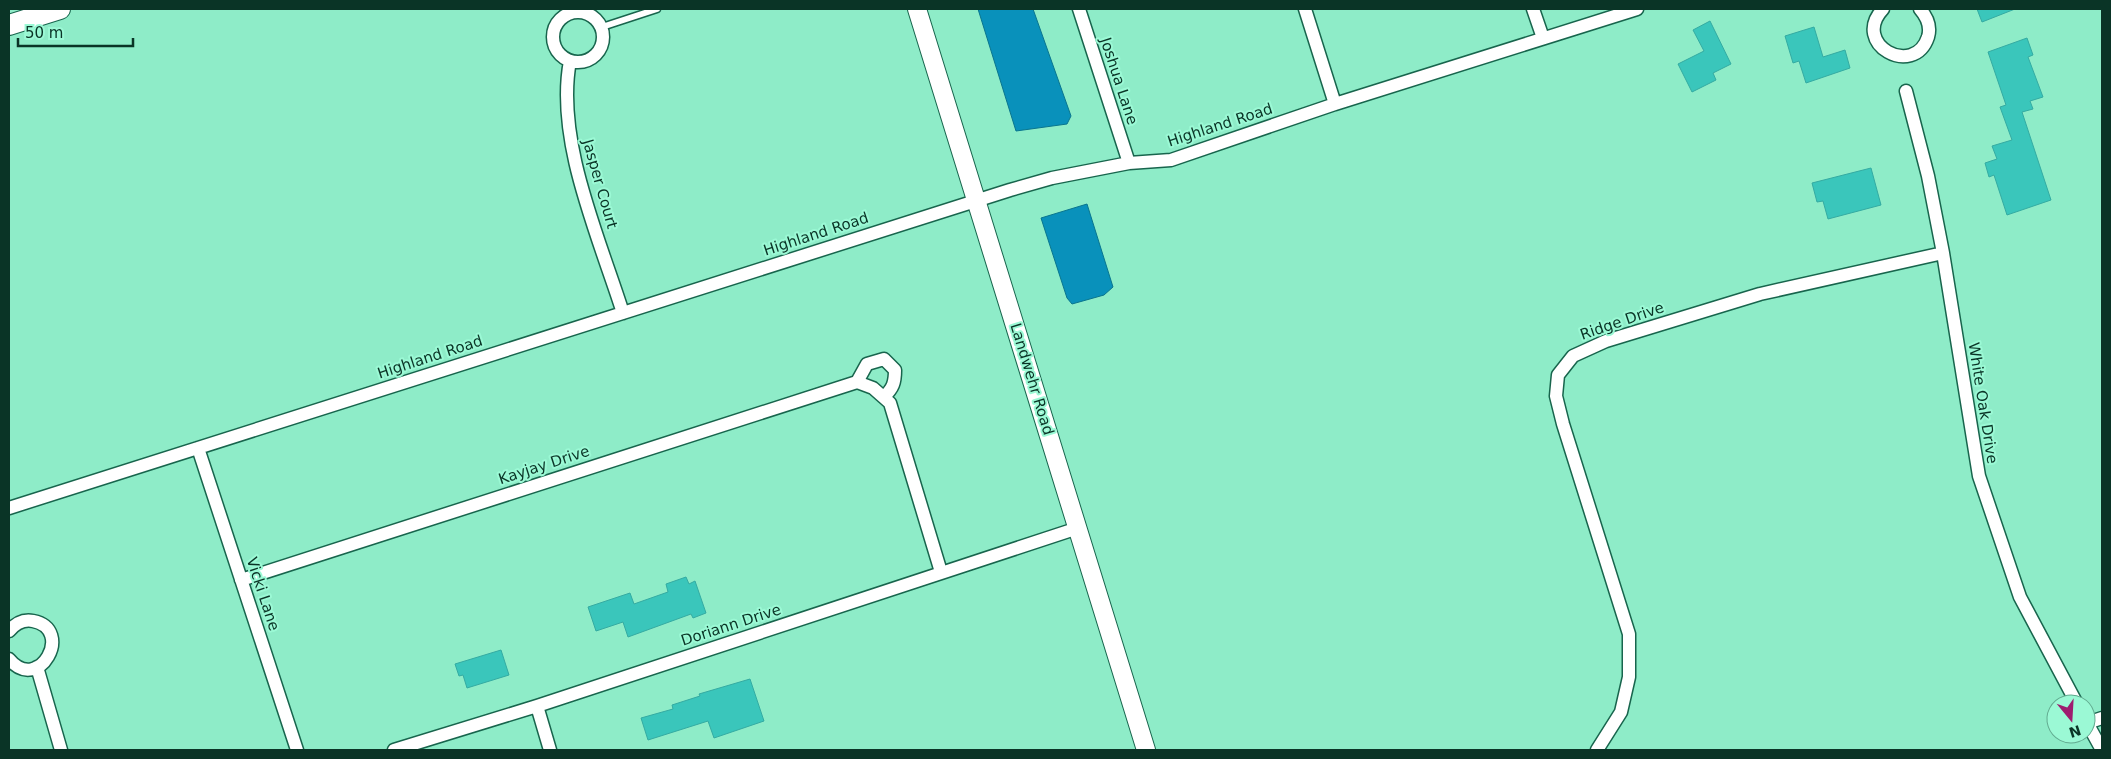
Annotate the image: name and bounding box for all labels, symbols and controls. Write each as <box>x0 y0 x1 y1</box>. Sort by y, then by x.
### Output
scale bar <box>18 15 132 47</box>
text: 50 m <box>25 24 63 42</box>
street label: Joshua Lane <box>1096 34 1142 127</box>
street label: Highland Road <box>1165 100 1275 150</box>
street label: Jasper Court <box>578 136 621 231</box>
street label: Highland Road <box>761 209 871 259</box>
street label: Ridge Drive <box>1578 298 1666 344</box>
street label: Landwehr Road <box>1006 321 1058 437</box>
street label: Highland Road <box>375 332 485 382</box>
street label: White Oak Drive <box>1965 341 2001 465</box>
street label: Kayjay Drive <box>496 442 592 488</box>
street label: Vicki Lane <box>243 555 283 633</box>
street label: Doriann Drive <box>679 600 783 650</box>
north arrow <box>2046 694 2096 744</box>
text: N <box>2067 722 2083 741</box>

